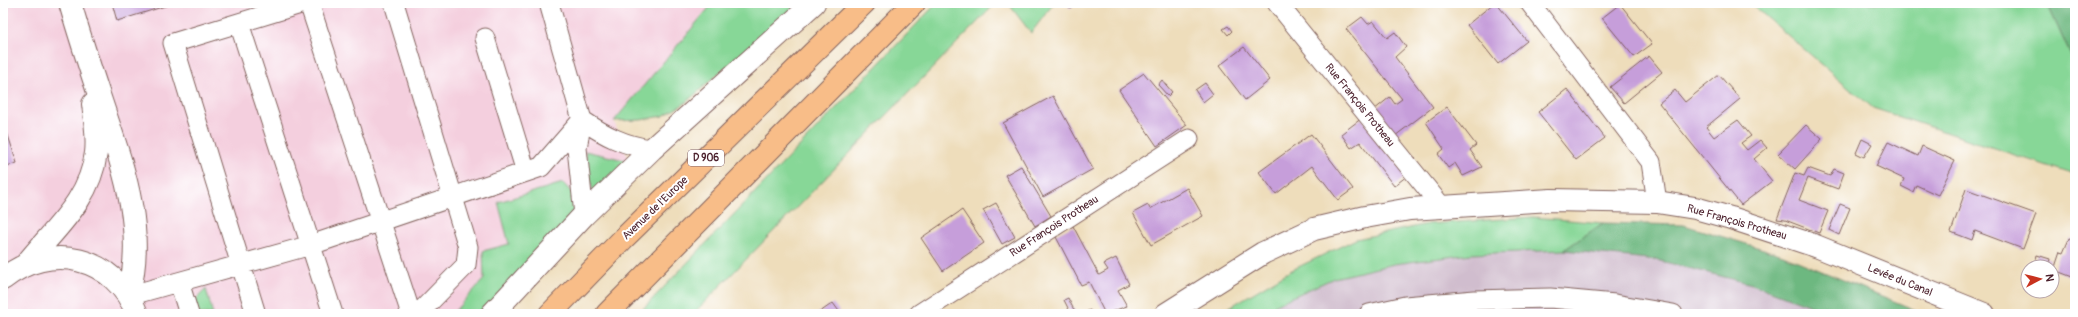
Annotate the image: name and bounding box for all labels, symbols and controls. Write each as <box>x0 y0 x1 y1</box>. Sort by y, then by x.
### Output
street label: Rue François Protheau <box>1323 61 1397 149</box>
road number: D 906 <box>688 150 724 166</box>
street label: Avenue de l'Europe <box>620 173 691 243</box>
street label: Rue François Protheau <box>1007 192 1101 260</box>
street label: Rue François Protheau <box>1686 202 1788 242</box>
north arrow <box>2020 259 2060 299</box>
street label: Levée du Canal <box>1866 261 1934 299</box>
text: N <box>2043 273 2056 283</box>

